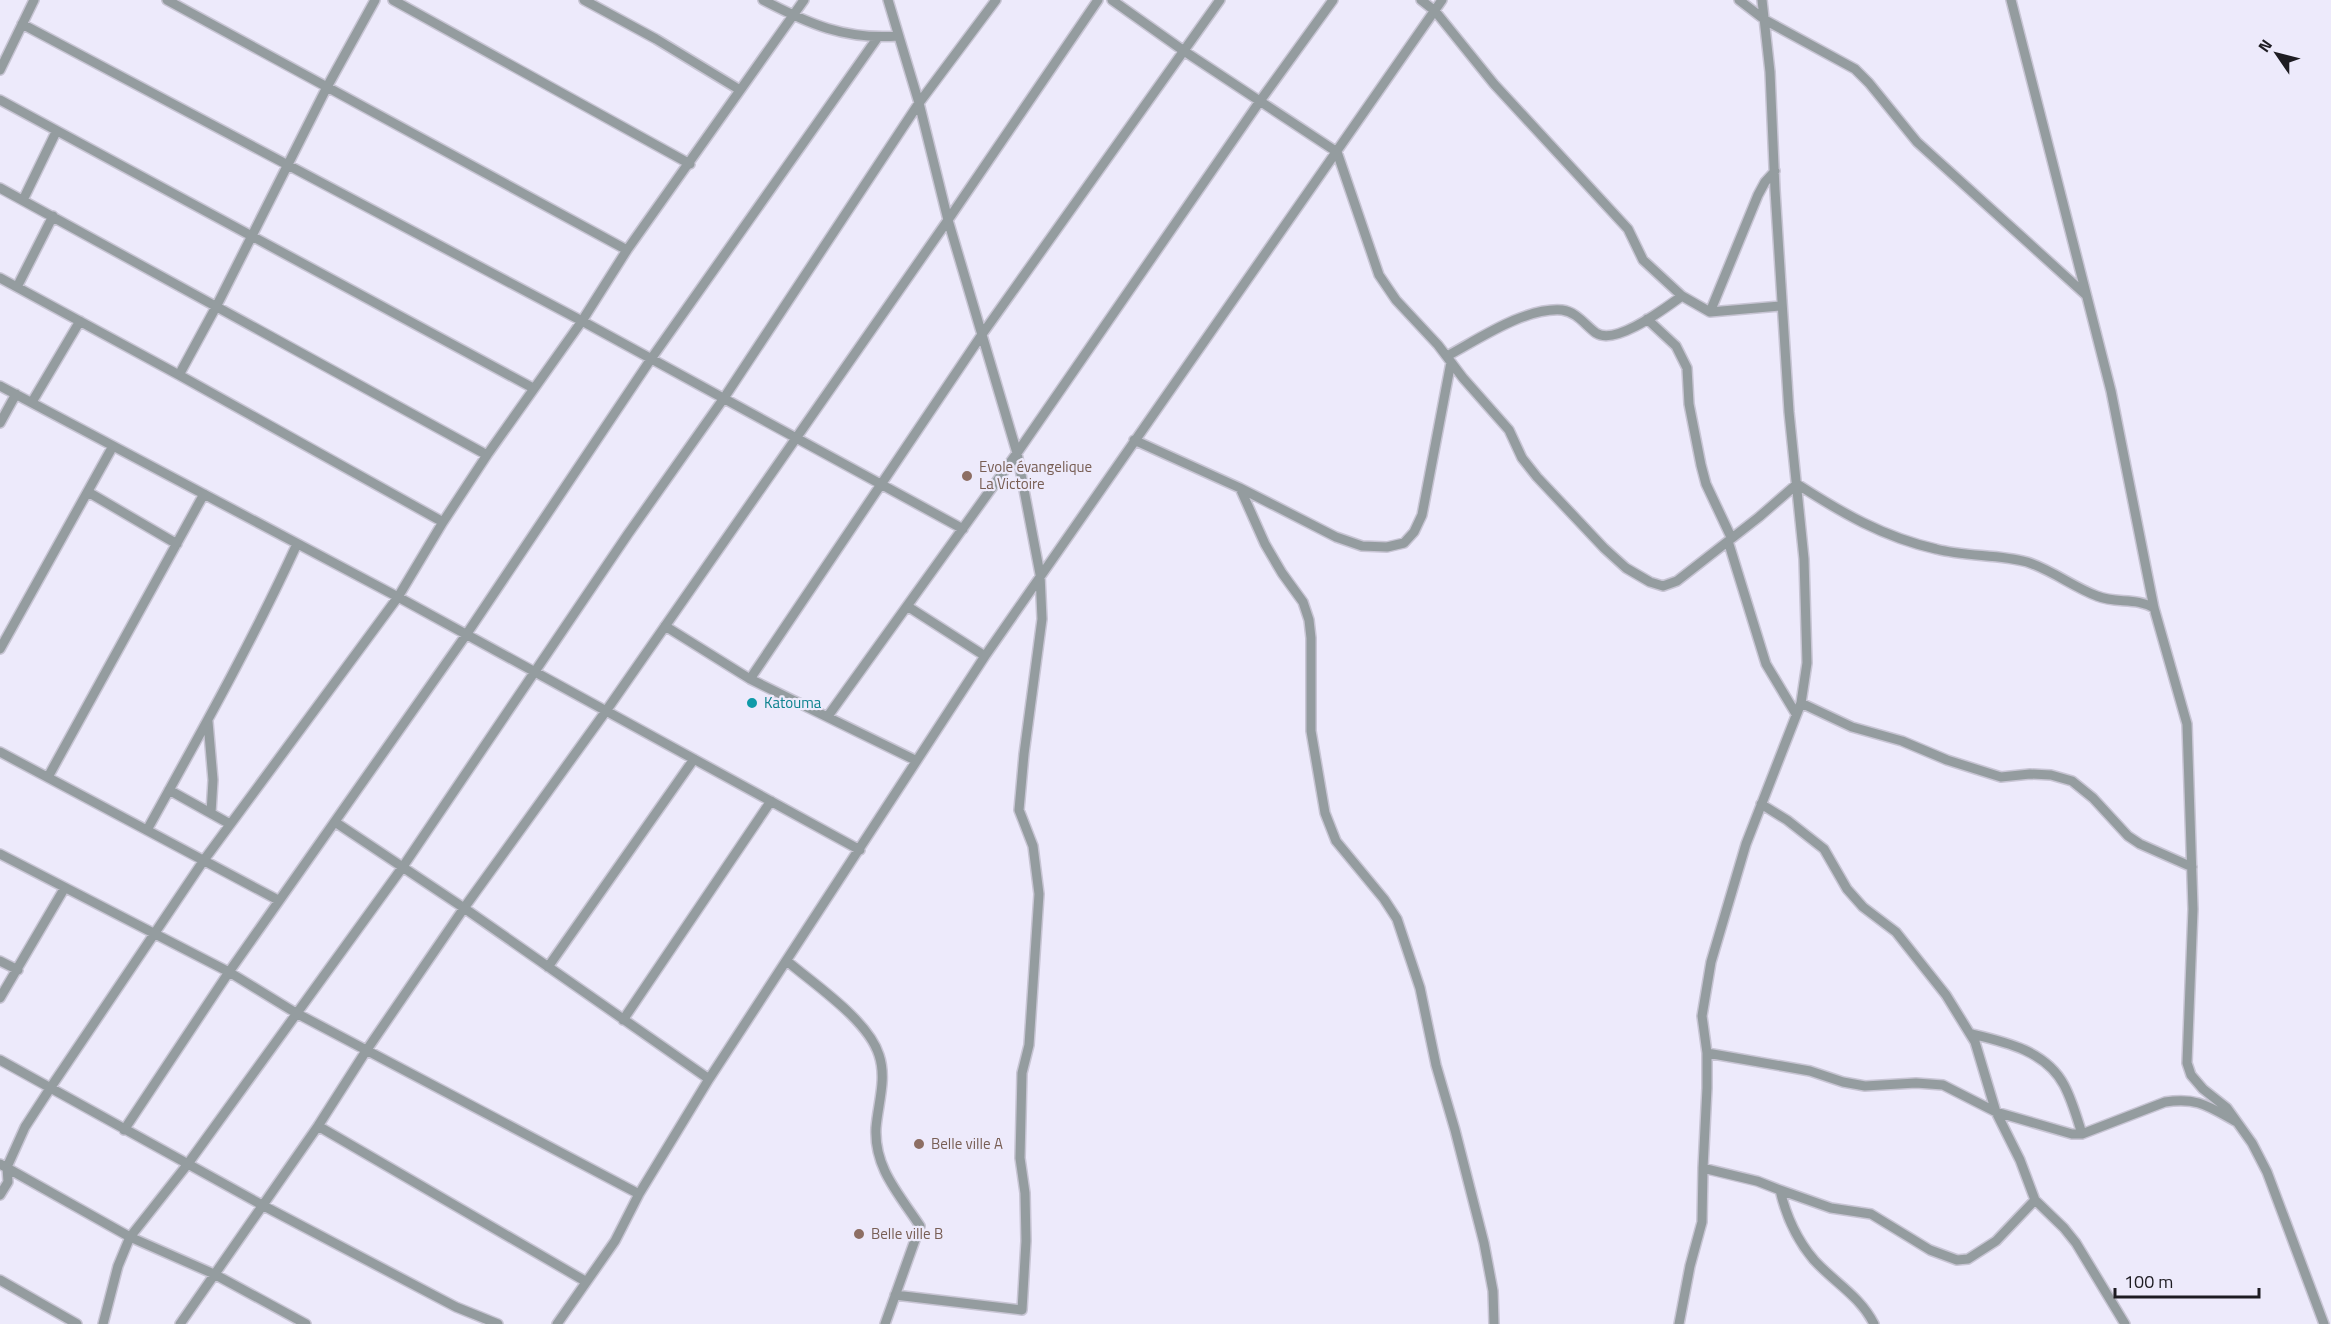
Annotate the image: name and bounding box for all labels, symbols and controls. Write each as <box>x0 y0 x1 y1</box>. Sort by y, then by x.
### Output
north arrow <box>2247 24 2307 84</box>
text: N <box>2252 34 2278 57</box>
place label: Evole évangelique La Victoire <box>979 455 1092 495</box>
marker: Evole évangelique La Victoire <box>960 469 974 483</box>
place label: Katouma <box>764 691 822 714</box>
marker: Katouma <box>745 696 759 710</box>
place label: Belle ville A <box>931 1132 1003 1155</box>
marker: Belle ville A <box>912 1137 926 1151</box>
place label: Belle ville B <box>871 1222 943 1245</box>
marker: Belle ville B <box>852 1227 866 1241</box>
scale bar <box>2115 1261 2259 1299</box>
text: 100 m <box>2124 1268 2173 1295</box>

